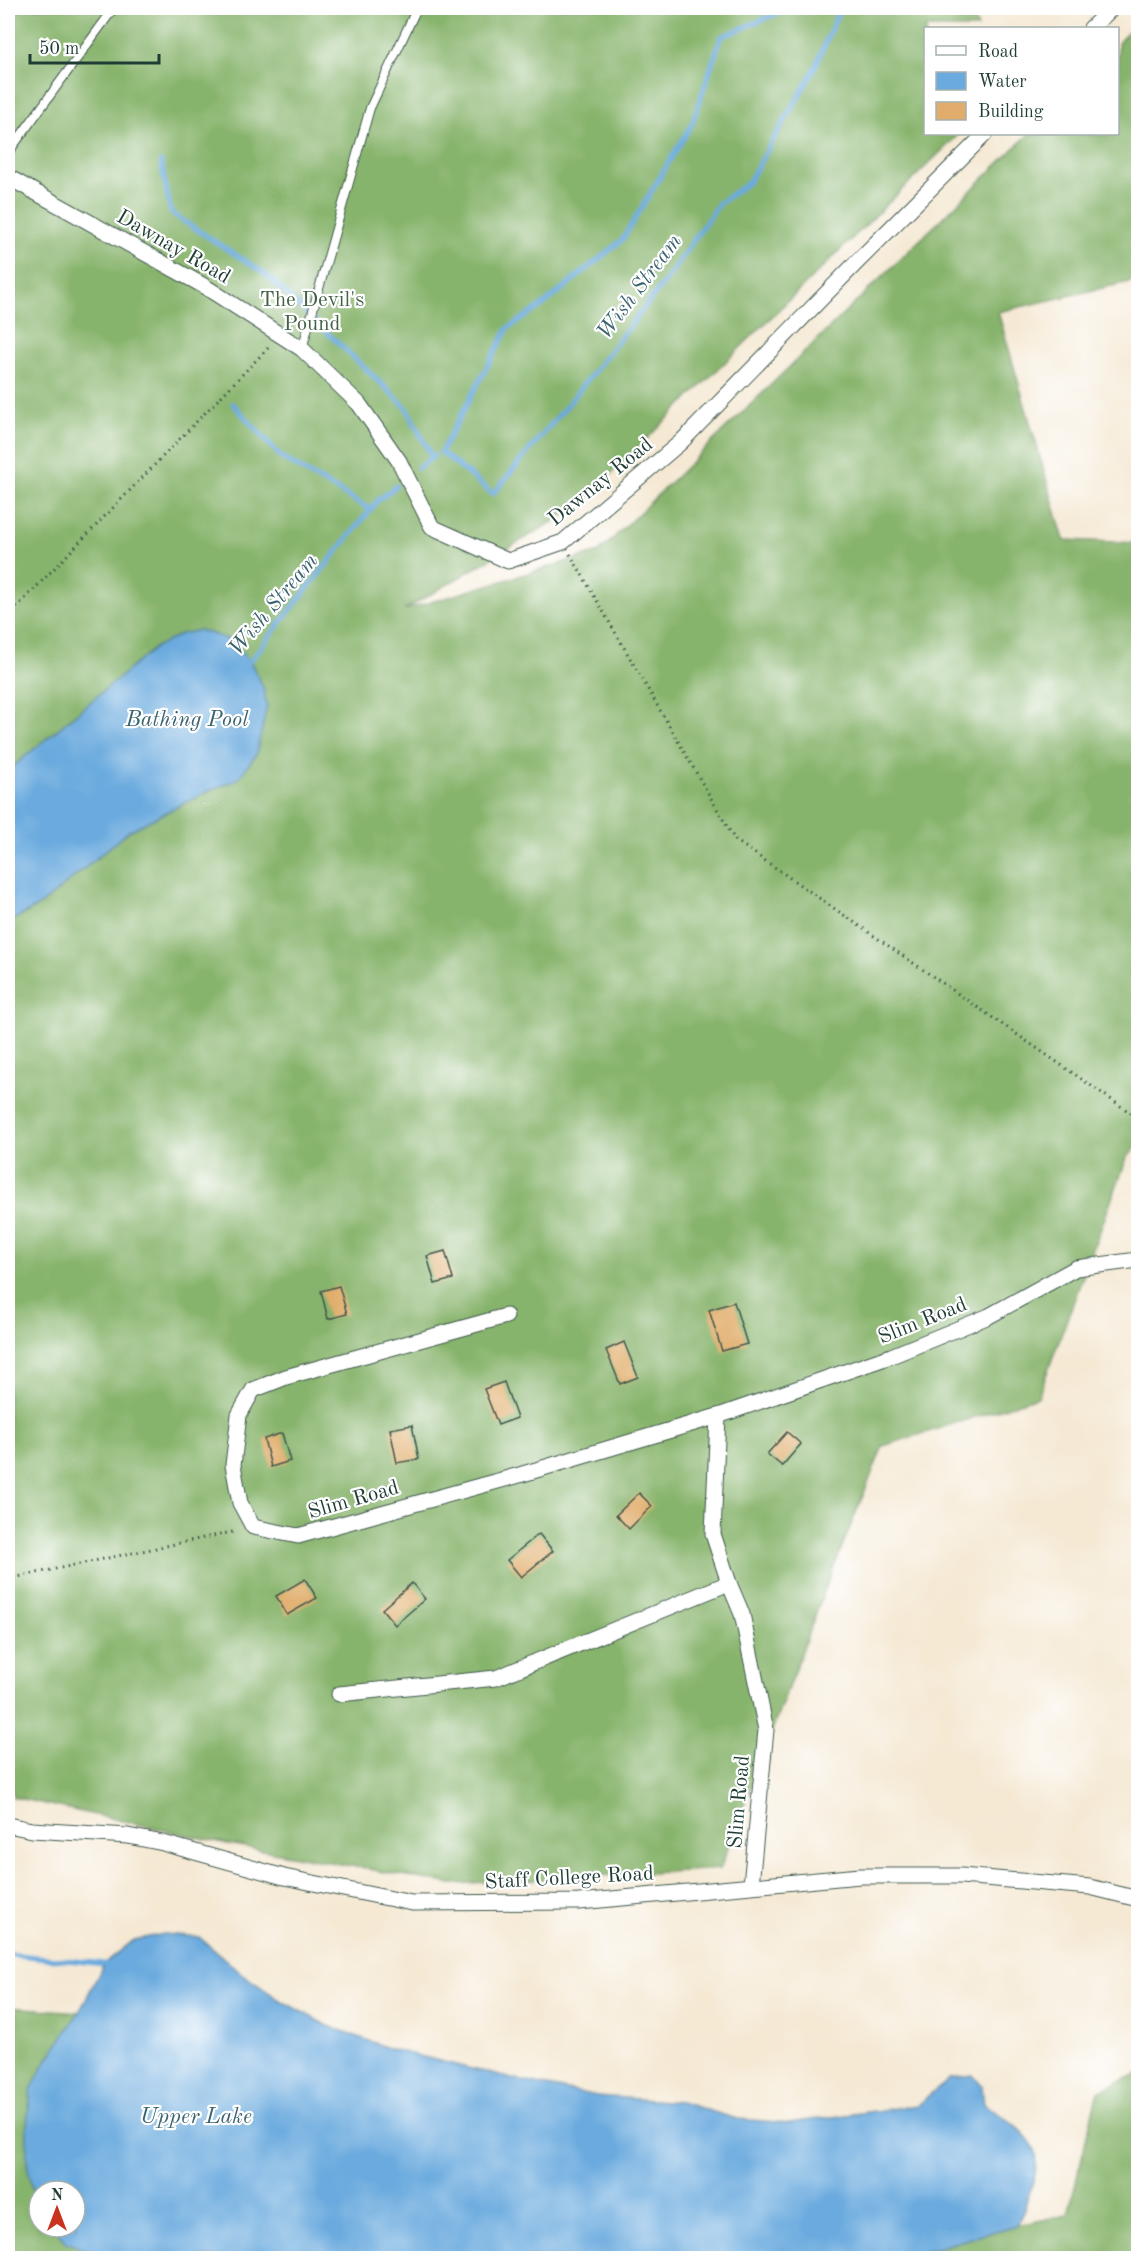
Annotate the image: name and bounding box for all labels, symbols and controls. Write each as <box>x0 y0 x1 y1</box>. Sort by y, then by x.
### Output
scale bar <box>30 27 159 65</box>
legend <box>924 27 1119 135</box>
text: 50 m <box>39 40 79 58</box>
text: Road <box>978 43 1018 61</box>
text: Water <box>978 73 1027 91</box>
text: Building <box>978 103 1044 121</box>
street label: Dawnay Road <box>113 206 234 288</box>
water label: Wish Stream <box>593 230 686 344</box>
park label: The Devil's Pound <box>260 290 364 335</box>
street label: Dawnay Road <box>545 434 657 531</box>
water label: Wish Stream <box>225 550 323 661</box>
water label: Bathing Pool <box>124 709 249 731</box>
street label: Slim Road <box>875 1294 970 1349</box>
street label: Slim Road <box>305 1477 401 1523</box>
street label: Slim Road <box>725 1755 754 1850</box>
street label: Staff College Road <box>484 1864 654 1893</box>
water label: Upper Lake <box>140 2106 252 2128</box>
north arrow <box>27 2179 87 2239</box>
text: N <box>51 2188 64 2204</box>

